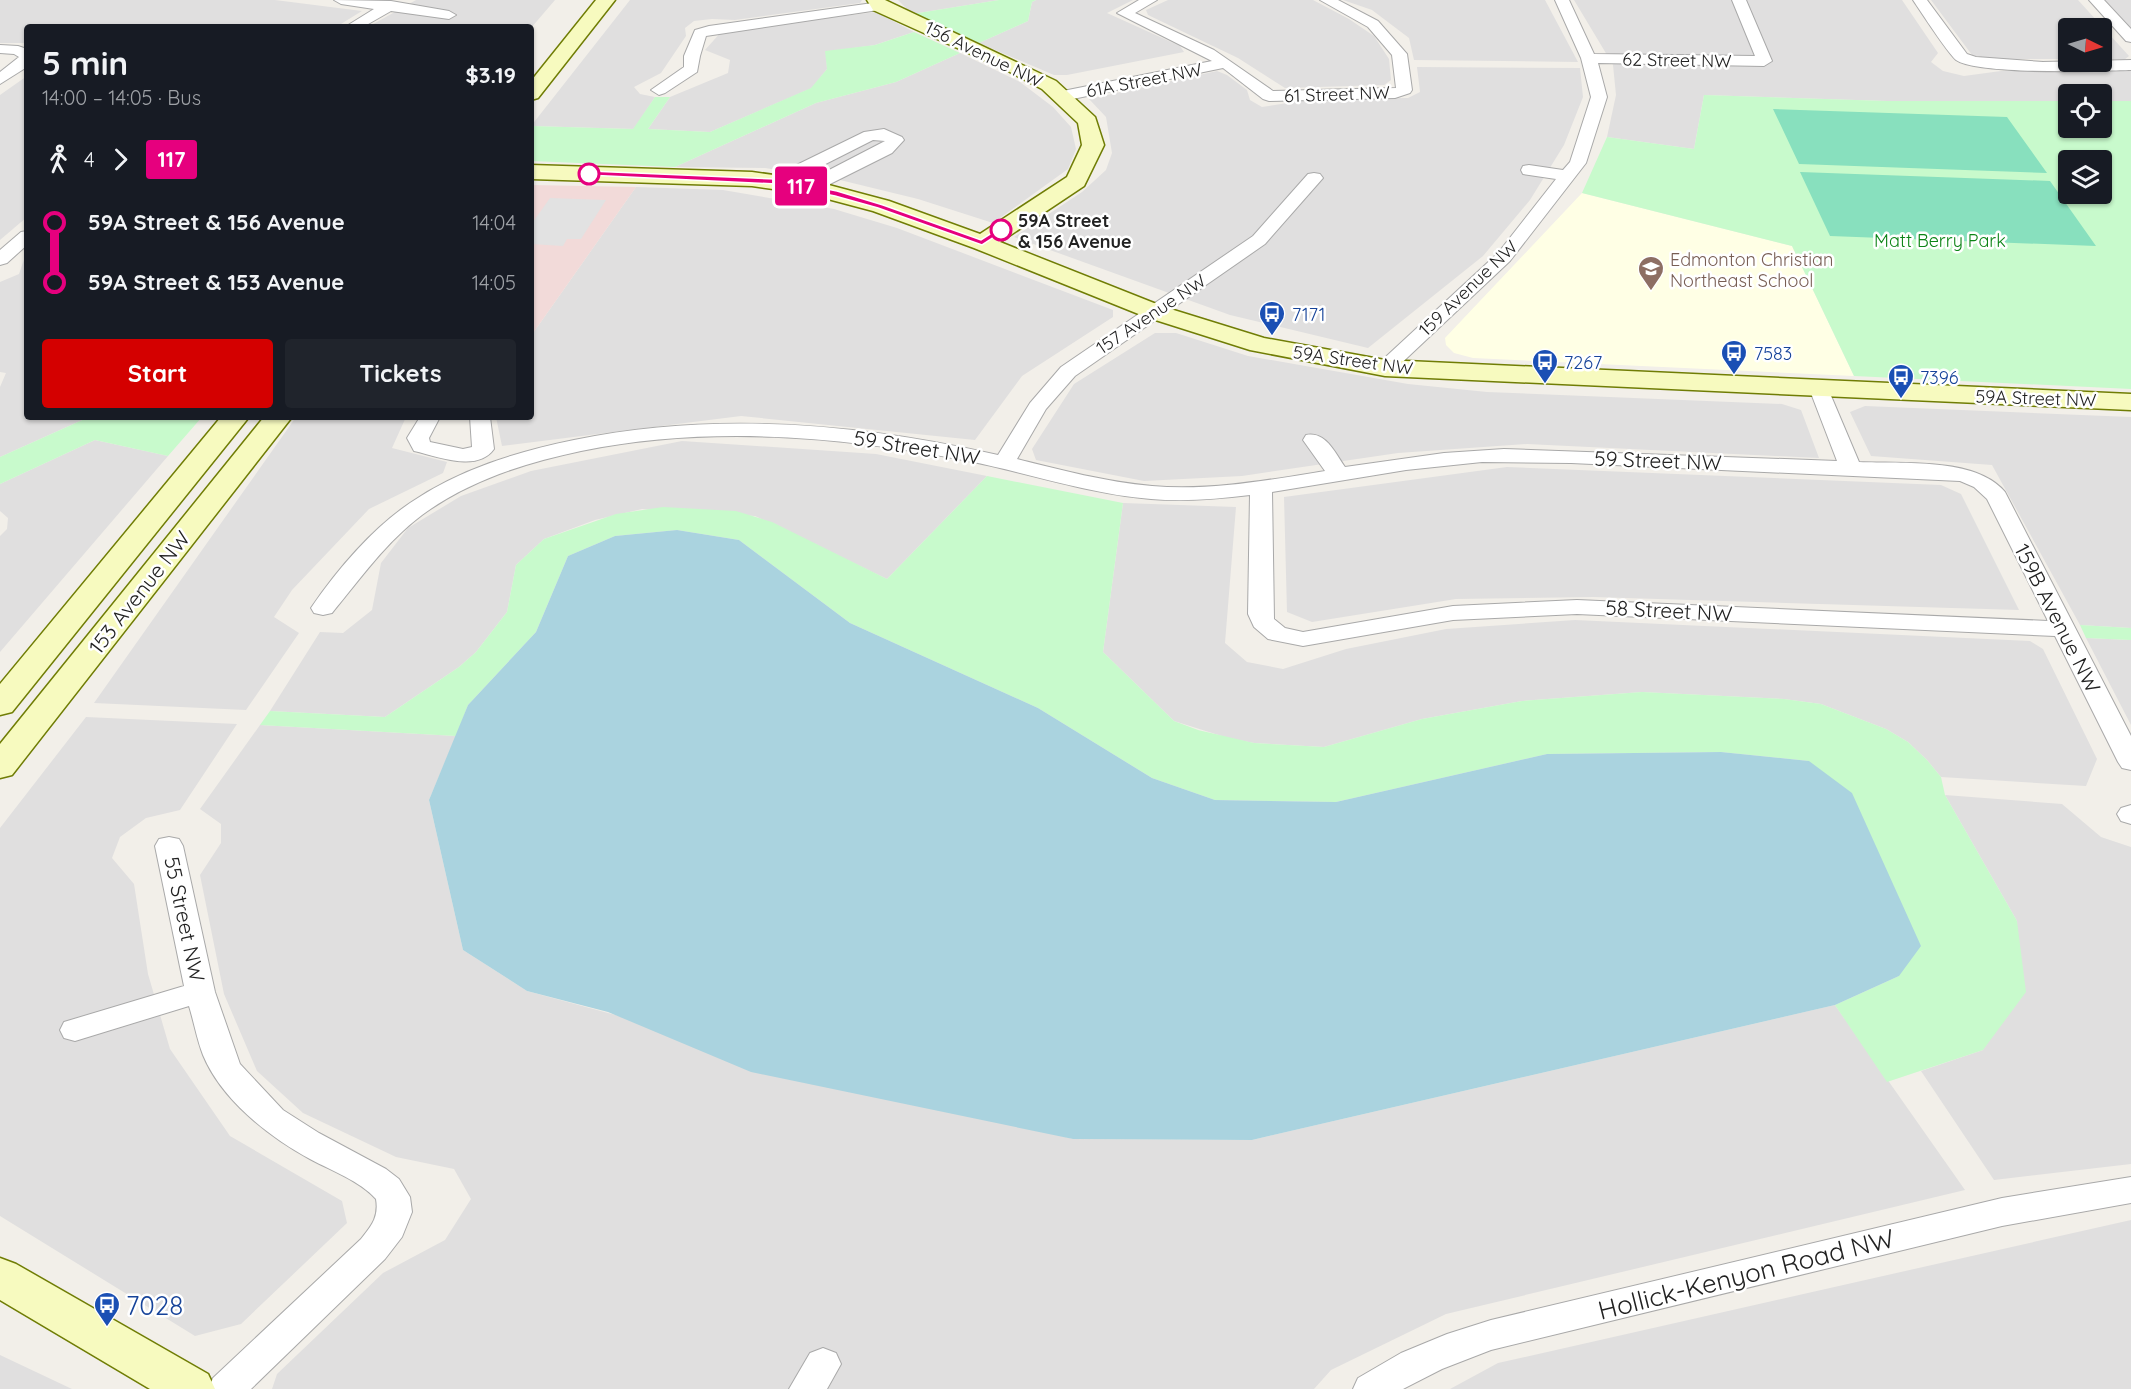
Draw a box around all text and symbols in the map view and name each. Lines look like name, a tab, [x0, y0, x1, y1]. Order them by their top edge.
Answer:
street label: 156 Avenue NW	[921, 16, 1047, 92]
north arrow	[2058, 18, 2112, 72]
map controls	[2058, 18, 2112, 204]
text: 5 min	[42, 42, 128, 83]
street label: 62 Street NW	[1622, 48, 1732, 72]
street label: 61A Street NW	[1084, 58, 1204, 102]
text: $3.19	[466, 61, 516, 89]
street label: 61 Street NW	[1284, 81, 1390, 107]
button: locate	[2058, 84, 2112, 138]
text: 14:00 – 14:05 · Bus	[42, 85, 201, 110]
icon: walk	[42, 143, 75, 176]
icon: forward	[104, 143, 137, 176]
text: 117	[158, 146, 185, 172]
text: 4	[84, 147, 95, 172]
button: layers	[2058, 150, 2112, 204]
unlabelled marker	[578, 163, 600, 185]
line badge: 117	[766, 166, 836, 206]
text: 117	[787, 173, 815, 199]
text: 59A Street & 156 Avenue	[88, 208, 345, 236]
place label: 59A Street & 156 Avenue	[1018, 209, 1132, 253]
text: 14:04	[472, 210, 516, 235]
marker: 59A Street & 156 Avenue	[990, 219, 1012, 241]
park label: Matt Berry Park	[1874, 229, 2006, 252]
street label: 159 Avenue NW	[1414, 235, 1522, 341]
place label: Edmonton Christian Northeast School	[1670, 248, 1833, 292]
school or university icon: Edmonton Christian Northeast School	[1636, 254, 1666, 292]
text: 59A Street & 153 Avenue	[88, 268, 344, 296]
street label: 157 Avenue NW	[1092, 269, 1210, 359]
text: 14:05	[472, 270, 516, 295]
bus stop icon: 7171	[1257, 299, 1287, 337]
place label: 7171	[1292, 303, 1326, 326]
bus stop icon: 7583	[1719, 338, 1749, 376]
button: Start	[42, 339, 273, 408]
button: Tickets	[285, 339, 516, 408]
street label: 59A Street NW	[1291, 340, 1415, 380]
place label: 7583	[1754, 342, 1792, 365]
bus stop icon: 7267	[1530, 347, 1560, 385]
place label: 7267	[1564, 351, 1602, 374]
bus stop icon: 7396	[1886, 362, 1916, 400]
place label: 7396	[1920, 366, 1959, 389]
street label: 59A Street NW	[1975, 384, 2097, 412]
street label: 59 Street NW	[852, 424, 982, 470]
street label: 59 Street NW	[1594, 445, 1722, 475]
street label: 153 Avenue NW	[83, 525, 195, 659]
street label: 159B Avenue NW	[2009, 539, 2107, 697]
street label: 58 Street NW	[1605, 594, 1733, 626]
street label: 55 Street NW	[159, 854, 211, 984]
street label: Hollick-Kenyon Road NW	[1594, 1221, 1898, 1327]
place label: 7028	[126, 1289, 183, 1322]
bus stop icon: 7028	[92, 1290, 122, 1328]

